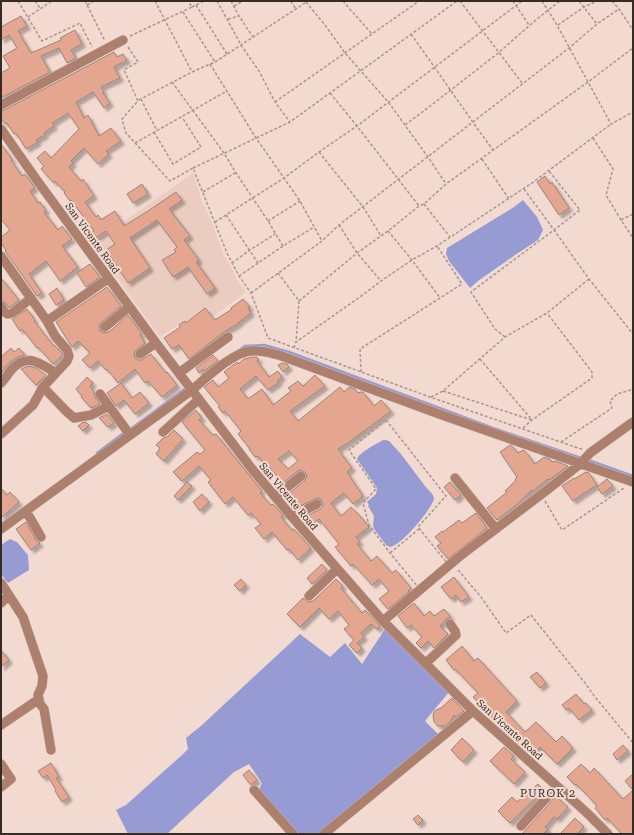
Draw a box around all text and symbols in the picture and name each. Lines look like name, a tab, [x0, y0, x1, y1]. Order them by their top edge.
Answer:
street label: San Vicente Road	[63, 201, 122, 276]
street label: San Vicente Road	[257, 460, 320, 533]
street label: San Vicente Road	[475, 697, 545, 762]
district label: PUROK 2	[520, 787, 576, 800]

